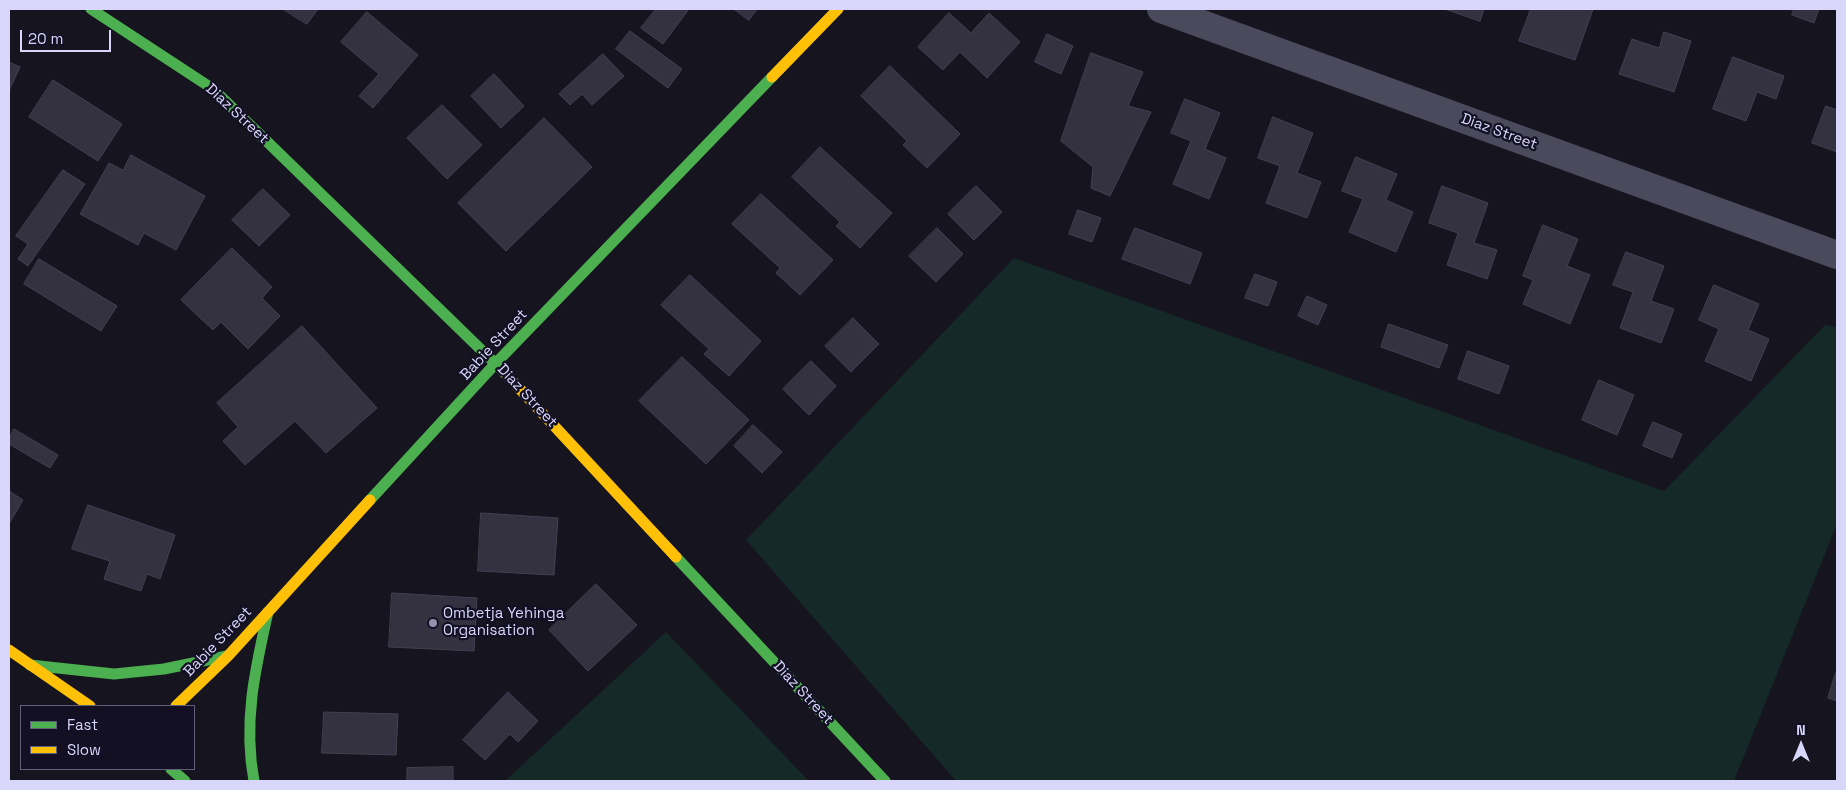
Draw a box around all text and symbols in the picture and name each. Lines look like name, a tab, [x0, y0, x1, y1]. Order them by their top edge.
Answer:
scale bar	[22, 20, 114, 52]
text: 20 m	[28, 29, 63, 48]
street label: Diaz Street	[202, 80, 272, 148]
street label: Diaz Street	[1458, 110, 1540, 154]
street label: Babie Street	[457, 306, 531, 384]
street label: Diaz Street	[493, 361, 561, 431]
street label: Babie Street	[180, 603, 256, 681]
place label: Ombetja Yehinga Organisation	[443, 605, 564, 640]
marker: Ombetja Yehinga Organisation	[427, 617, 439, 629]
street label: Diaz Street	[769, 658, 837, 728]
legend	[20, 705, 195, 770]
text: Fast	[67, 715, 98, 734]
north arrow	[1776, 720, 1826, 770]
text: N	[1796, 721, 1806, 739]
text: Slow	[67, 740, 101, 759]

